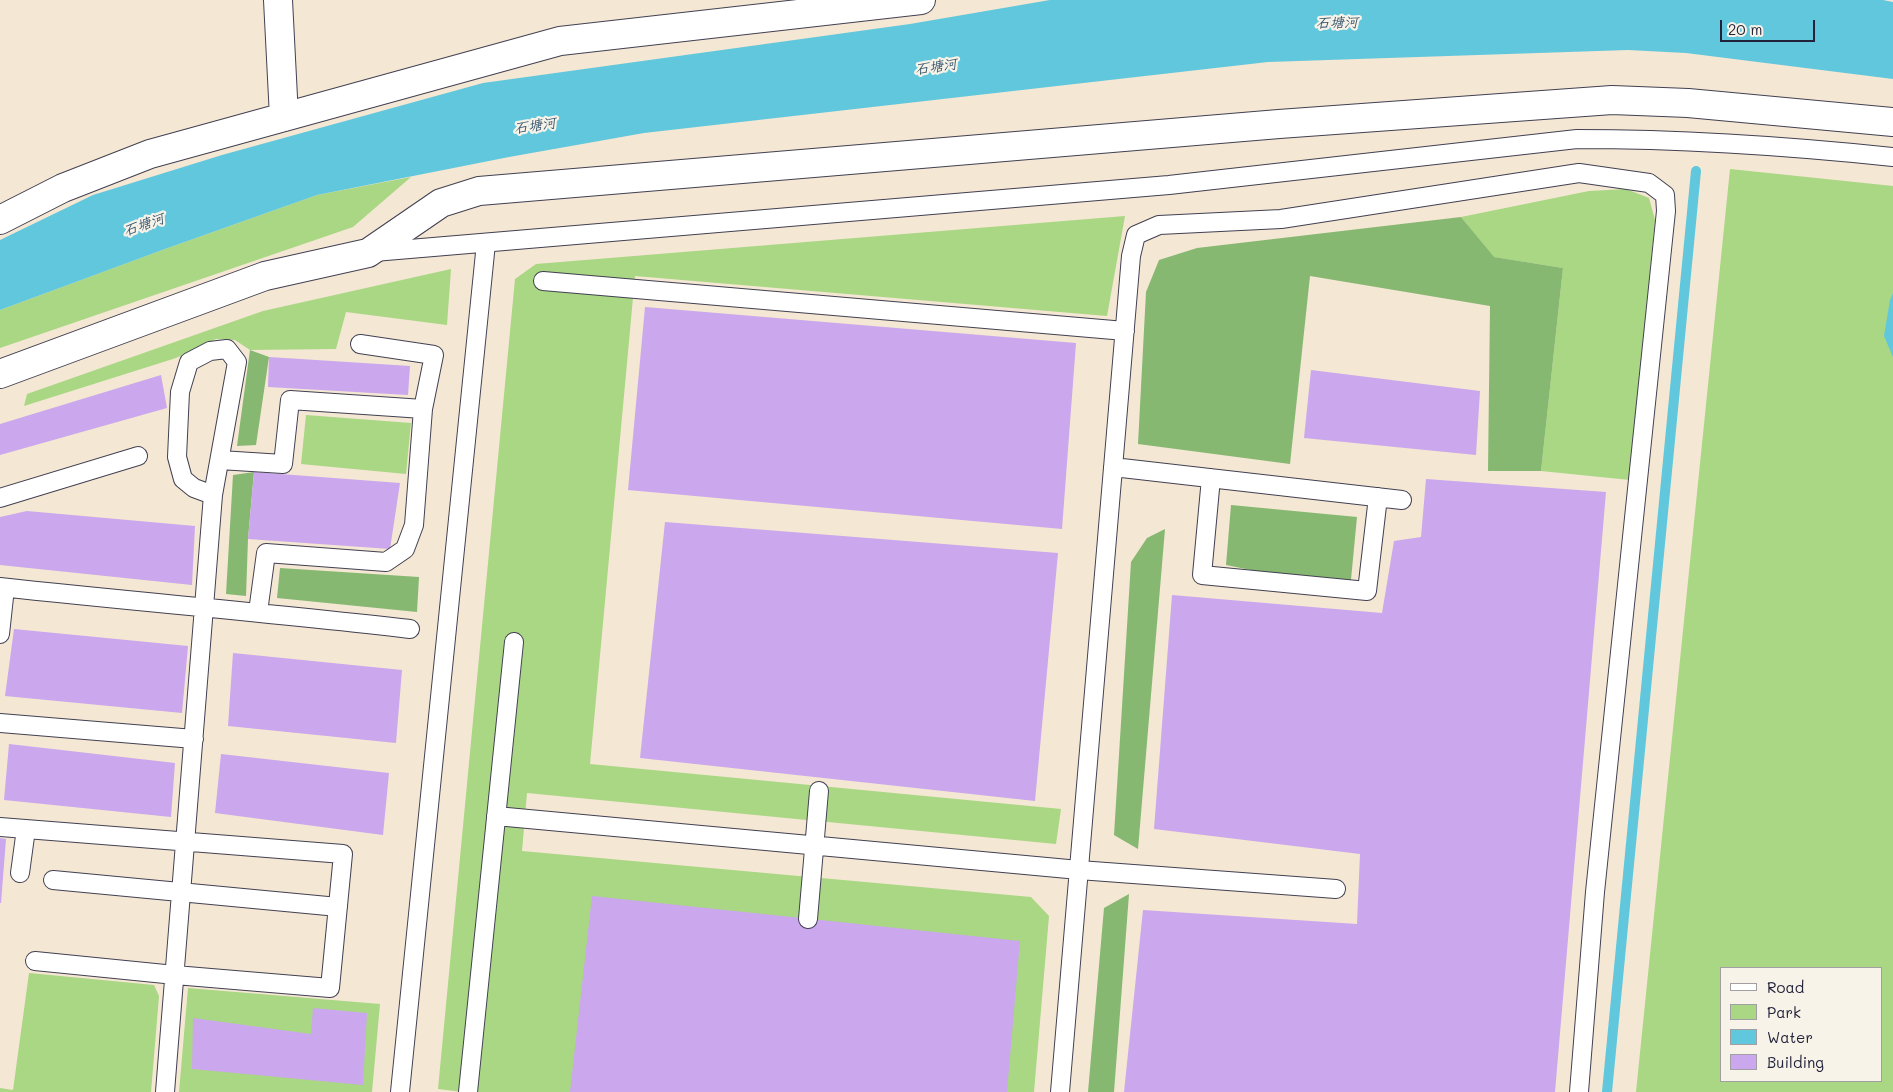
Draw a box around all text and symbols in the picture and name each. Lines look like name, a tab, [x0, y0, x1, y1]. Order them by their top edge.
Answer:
scale bar	[1723, 10, 1818, 42]
water label: 石塘河	[1316, 14, 1358, 32]
text: 20 m	[1728, 19, 1762, 39]
water label: 石塘河	[914, 56, 958, 78]
water label: 石塘河	[513, 115, 557, 137]
water label: 石塘河	[121, 210, 167, 240]
legend	[1720, 967, 1883, 1082]
text: Road	[1767, 977, 1804, 997]
text: Park	[1767, 1002, 1801, 1022]
text: Water	[1767, 1027, 1813, 1047]
text: Building	[1767, 1052, 1824, 1072]

